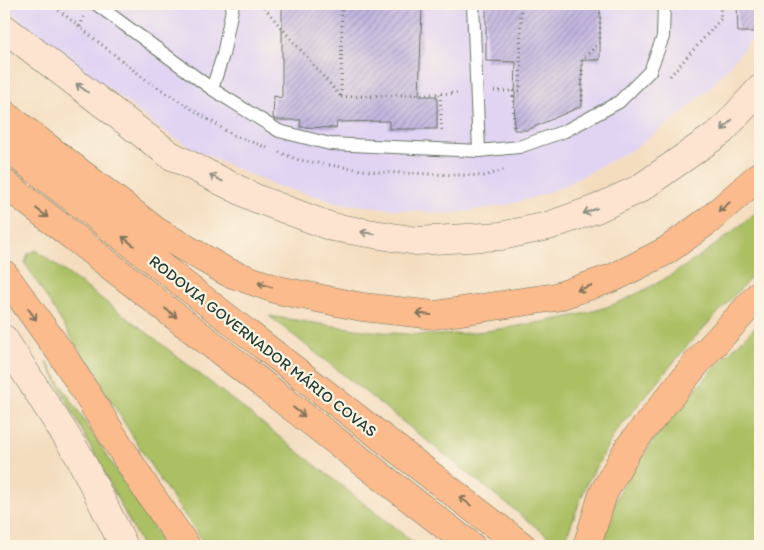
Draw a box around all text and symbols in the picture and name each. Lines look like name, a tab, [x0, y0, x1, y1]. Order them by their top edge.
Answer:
one-way arrow	[75, 83, 89, 93]
one-way arrow	[721, 119, 733, 131]
one-way arrow	[209, 173, 224, 183]
one-way arrow	[717, 202, 730, 213]
one-way arrow	[583, 207, 598, 216]
one-way arrow	[35, 208, 49, 218]
one-way arrow	[361, 228, 377, 238]
one-way arrow	[122, 236, 135, 247]
street label: RODOVIA GOVERNADOR MÁRIO COVAS	[145, 251, 381, 441]
one-way arrow	[257, 280, 273, 289]
one-way arrow	[577, 284, 592, 293]
one-way arrow	[27, 307, 37, 321]
one-way arrow	[164, 307, 177, 318]
one-way arrow	[417, 309, 433, 319]
one-way arrow	[292, 407, 305, 418]
one-way arrow	[459, 495, 472, 506]

